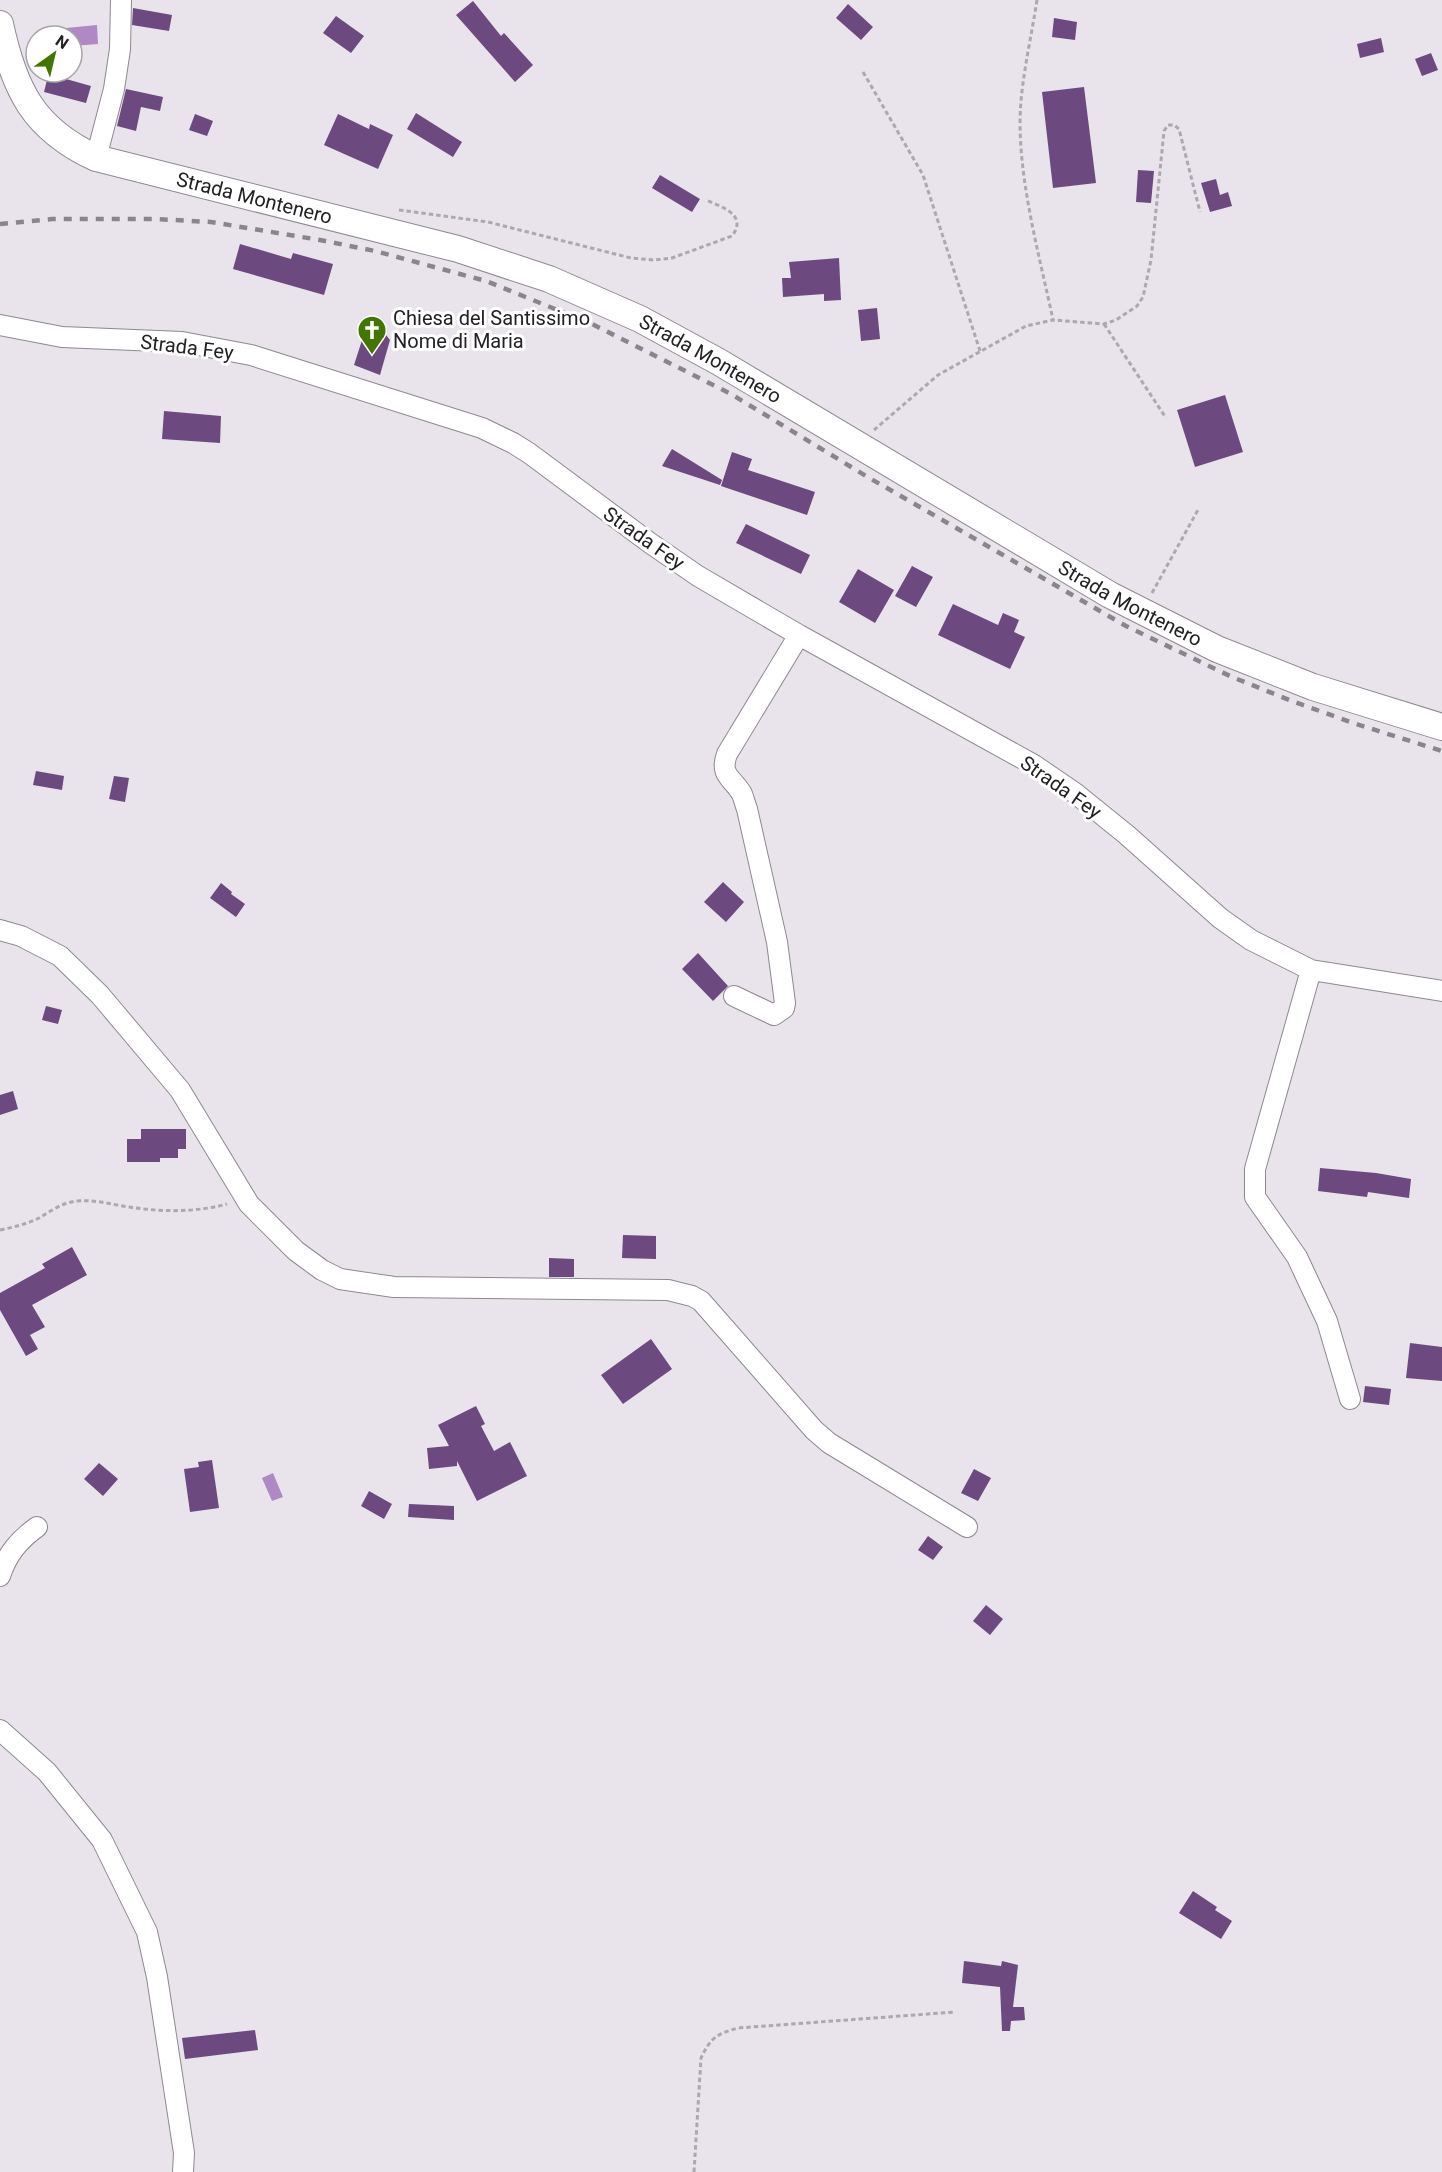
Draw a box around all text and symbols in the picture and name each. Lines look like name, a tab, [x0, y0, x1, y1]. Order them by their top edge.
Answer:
north arrow	[24, 24, 84, 84]
text: N	[52, 31, 72, 53]
street label: Strada Montenero	[174, 167, 335, 229]
place label: Chiesa del Santissimo Nome di Maria	[393, 306, 590, 353]
street label: Strada Montenero	[635, 309, 786, 409]
church icon: Chiesa del Santissimo Nome di Maria	[356, 314, 388, 356]
street label: Strada Fey	[139, 329, 235, 365]
street label: Strada Fey	[599, 501, 690, 575]
street label: Strada Montenero	[1054, 555, 1206, 651]
street label: Strada Fey	[1016, 750, 1107, 824]

